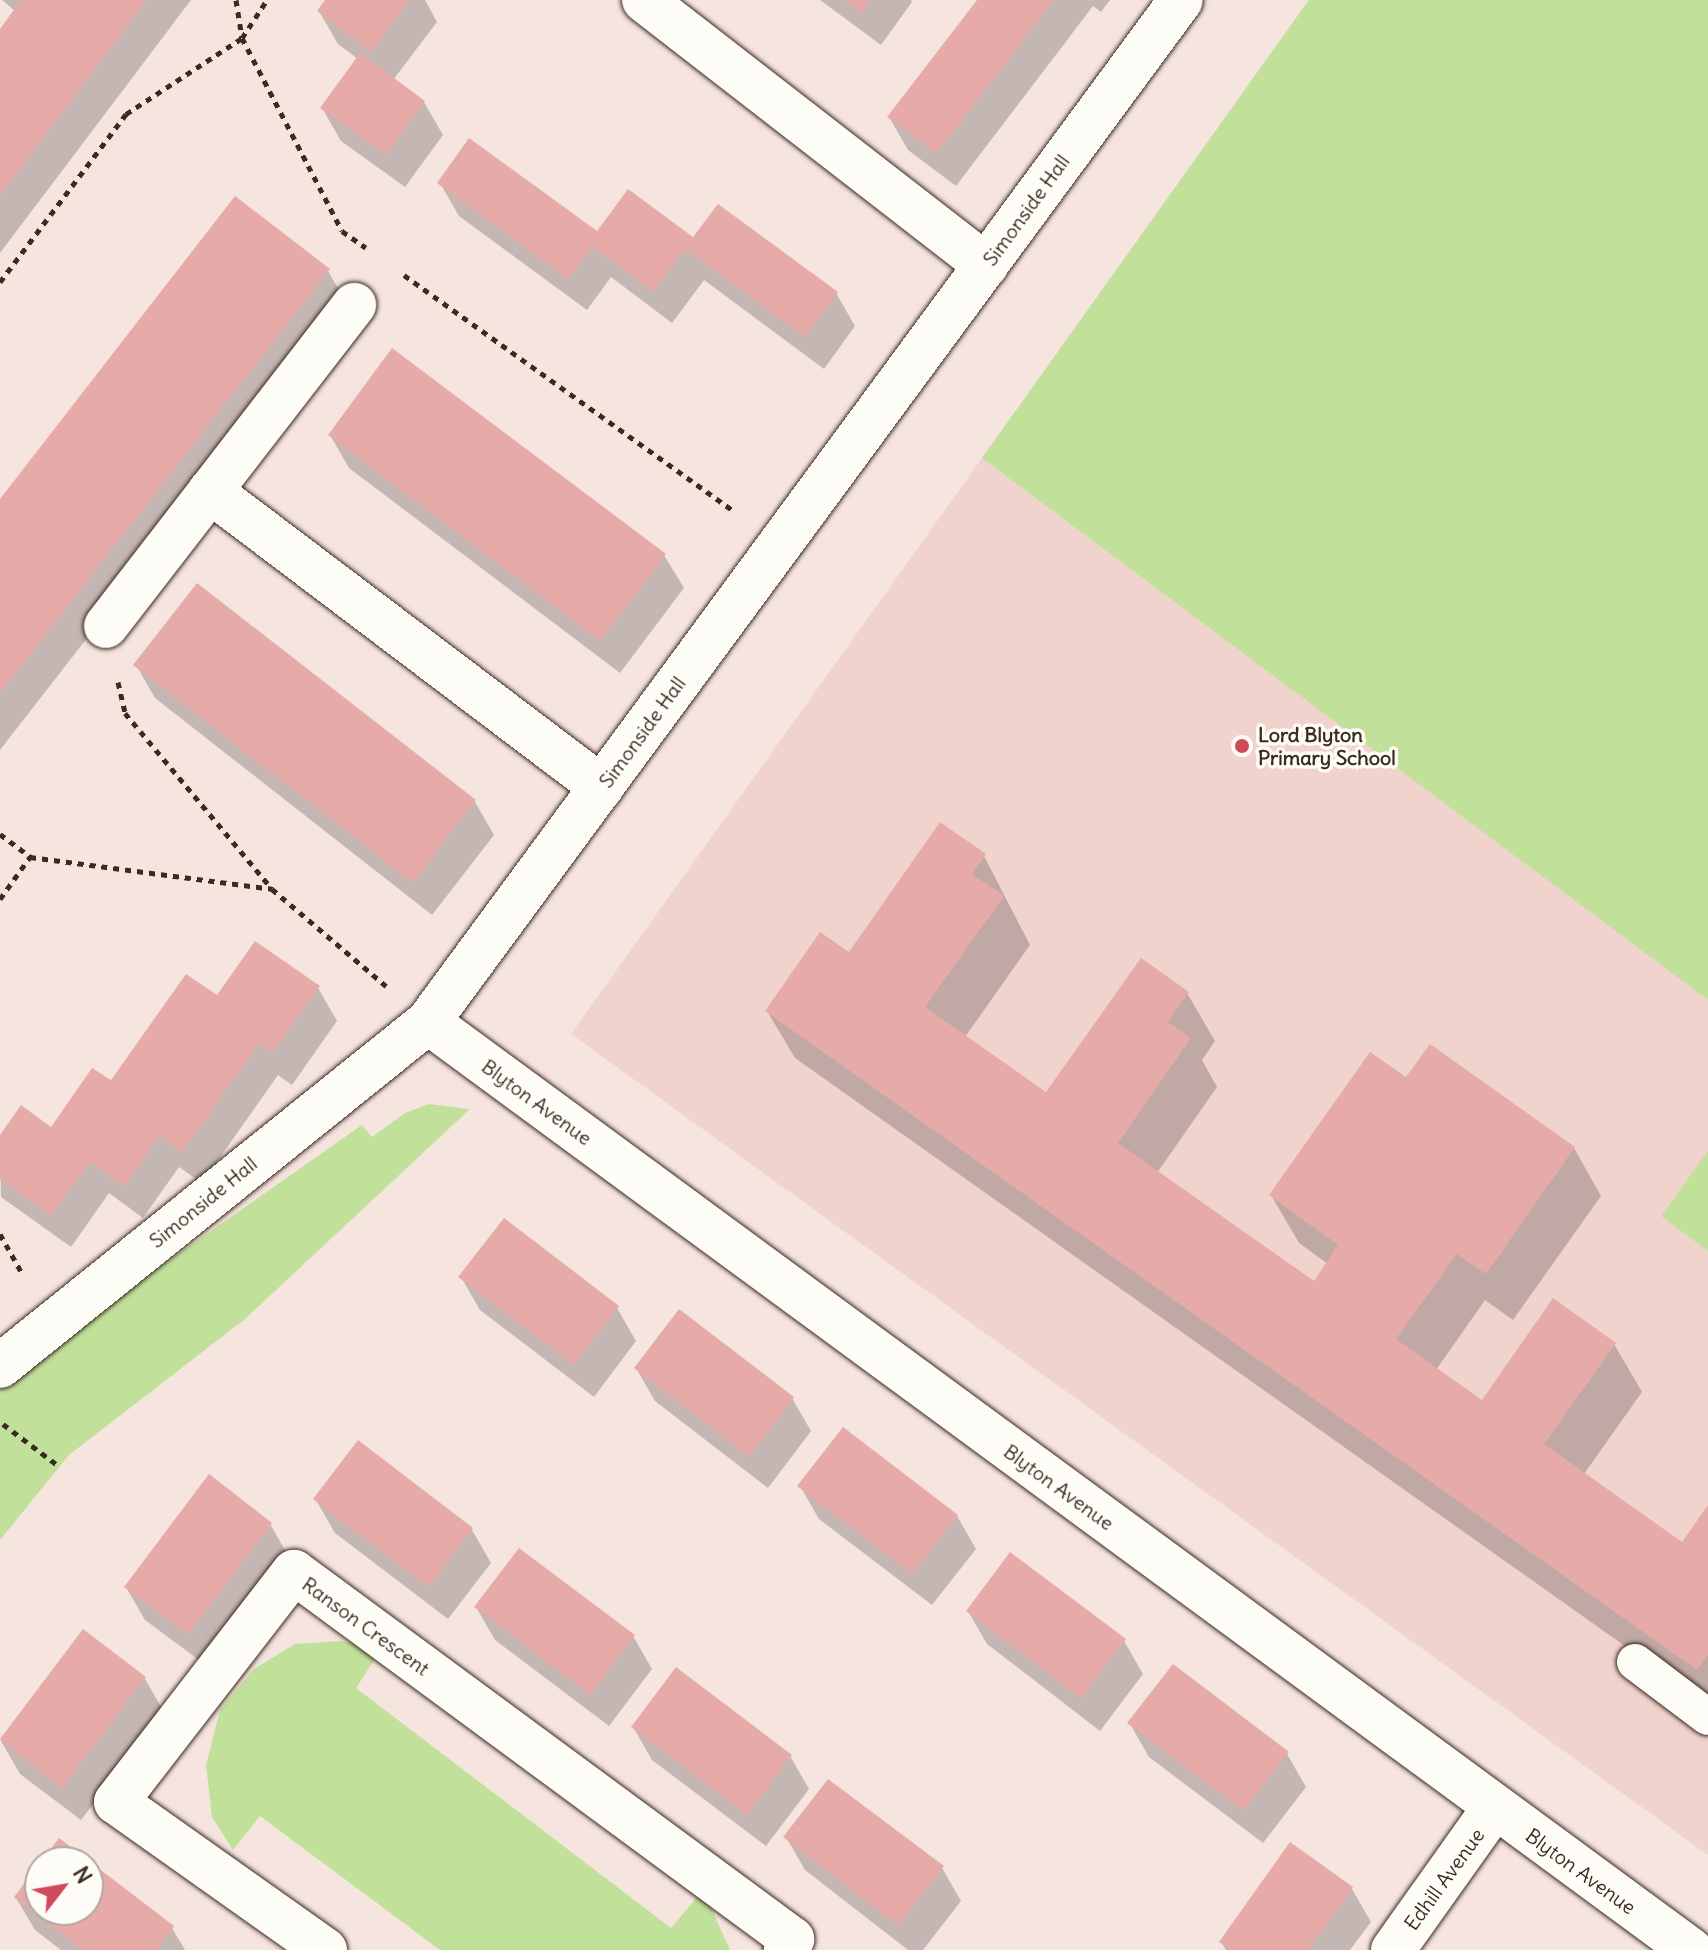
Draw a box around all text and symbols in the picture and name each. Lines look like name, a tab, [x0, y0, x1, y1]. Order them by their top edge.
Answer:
street label: Simonside Hall	[978, 150, 1074, 270]
street label: Simonside Hall	[594, 672, 690, 792]
place label: Lord Blyton Primary School	[1258, 722, 1396, 769]
marker: Lord Blyton Primary School	[1233, 737, 1251, 755]
street label: Blyton Avenue	[477, 1054, 597, 1150]
street label: Simonside Hall	[144, 1151, 262, 1253]
street label: Blyton Avenue	[999, 1439, 1119, 1535]
street label: Ranson Crescent	[298, 1572, 434, 1680]
street label: Edhill Avenue	[1399, 1823, 1489, 1935]
street label: Blyton Avenue	[1521, 1823, 1641, 1919]
north arrow	[24, 1846, 104, 1926]
text: N	[67, 1861, 99, 1888]

